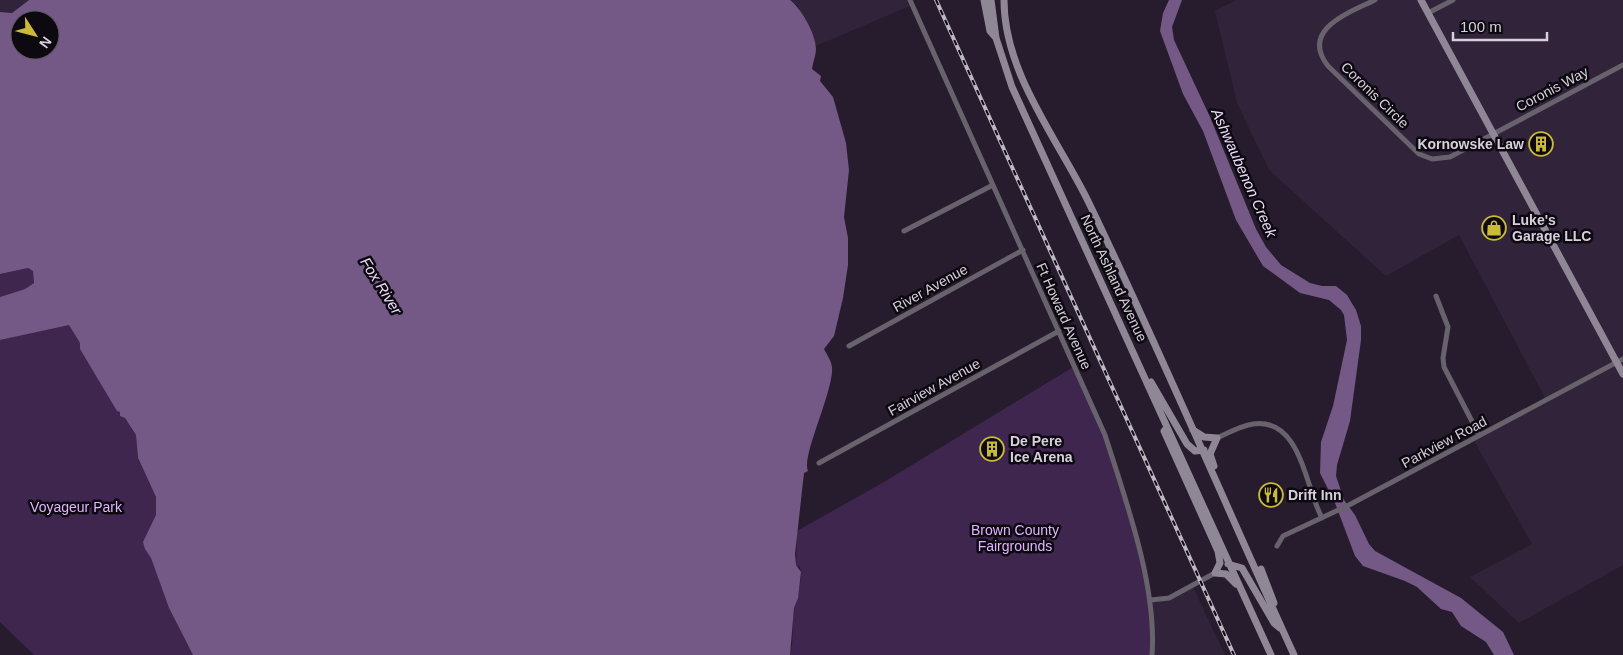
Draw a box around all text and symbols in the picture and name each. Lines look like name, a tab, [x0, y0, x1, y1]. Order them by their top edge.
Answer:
north arrow	[10, 10, 60, 60]
scale bar	[1453, 10, 1547, 42]
text: 100 m	[1460, 18, 1502, 35]
text: N	[36, 34, 55, 51]
street label: Coronis Circle	[1338, 59, 1412, 131]
street label: Coronis Way	[1513, 63, 1591, 115]
water label: Ashwaubenon Creek	[1208, 105, 1281, 241]
building icon: Kornowske Law	[1528, 131, 1554, 157]
place label: Kornowske Law	[1417, 136, 1524, 152]
street label: North Ashland Avenue	[1078, 212, 1151, 344]
place label: Luke's Garage LLC	[1512, 212, 1591, 244]
shop icon: Luke's Garage LLC	[1481, 215, 1507, 241]
water label: Fox River	[357, 254, 406, 318]
street label: Ft Howard Avenue	[1033, 260, 1095, 372]
street label: River Avenue	[890, 261, 970, 315]
street label: Fairview Avenue	[885, 355, 983, 419]
street label: Parkview Road	[1399, 413, 1489, 471]
place label: De Pere Ice Arena	[1010, 433, 1073, 465]
building icon: De Pere Ice Arena	[979, 436, 1005, 462]
restaurant icon: Drift Inn	[1258, 482, 1284, 508]
place label: Drift Inn	[1288, 487, 1342, 503]
park label: Voyageur Park	[30, 499, 123, 515]
park label: Brown County Fairgrounds	[971, 522, 1059, 554]

